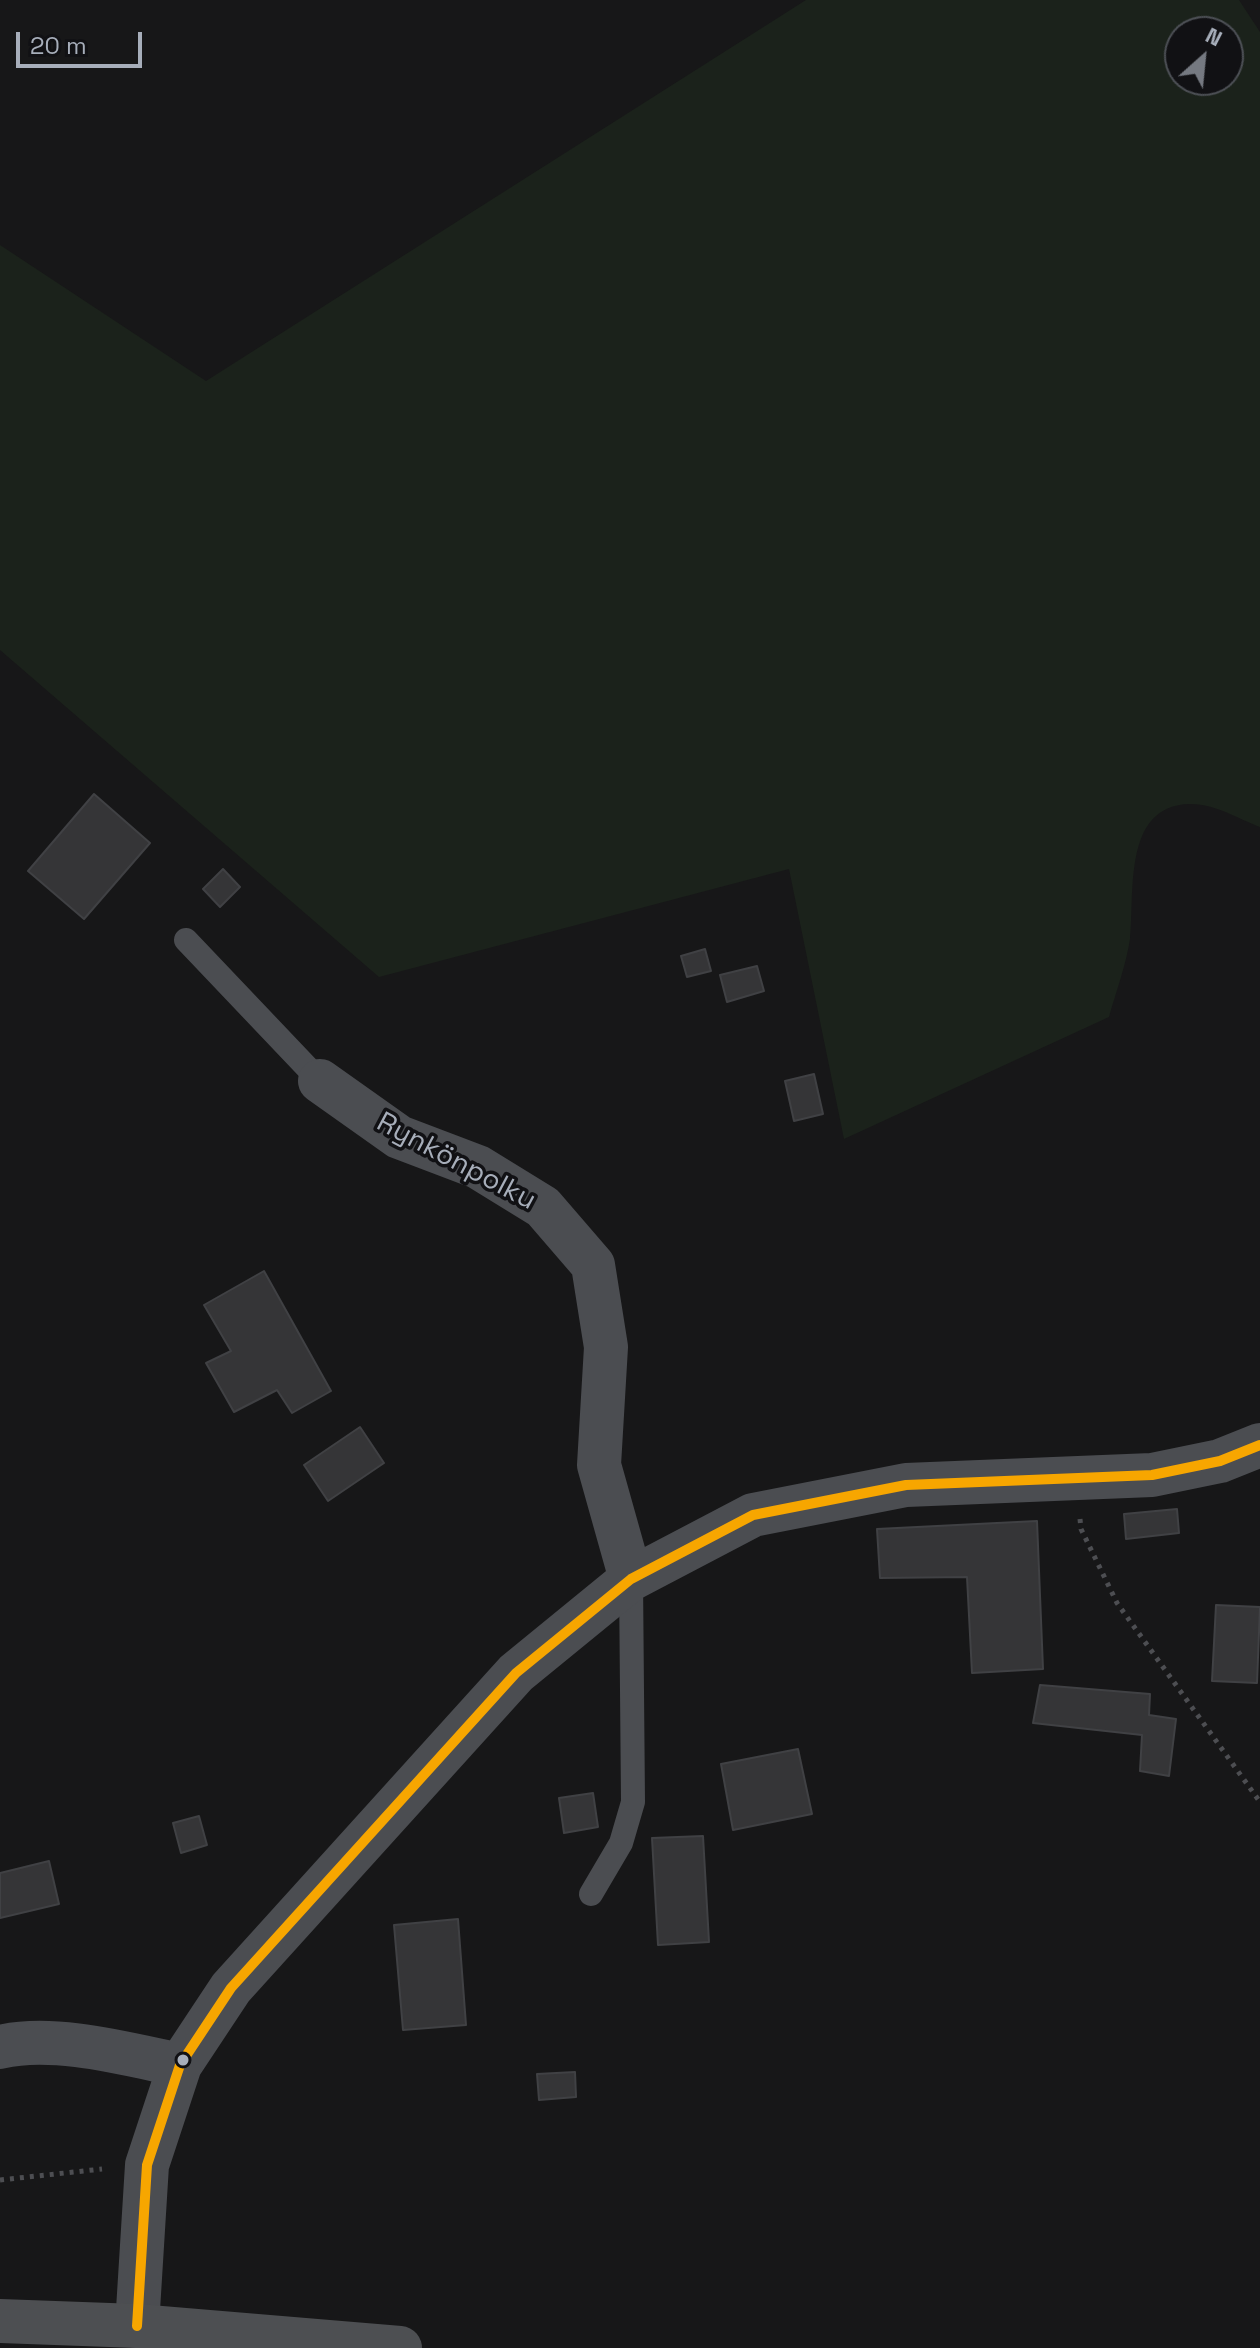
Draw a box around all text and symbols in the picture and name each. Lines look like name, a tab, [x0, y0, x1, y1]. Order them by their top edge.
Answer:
scale bar	[20, 16, 146, 66]
north arrow	[1164, 16, 1244, 96]
text: N	[1201, 21, 1227, 52]
text: 20 m	[30, 30, 87, 61]
street label: Rynkönpolku	[371, 1106, 541, 1218]
unlabelled marker	[175, 2052, 191, 2068]

